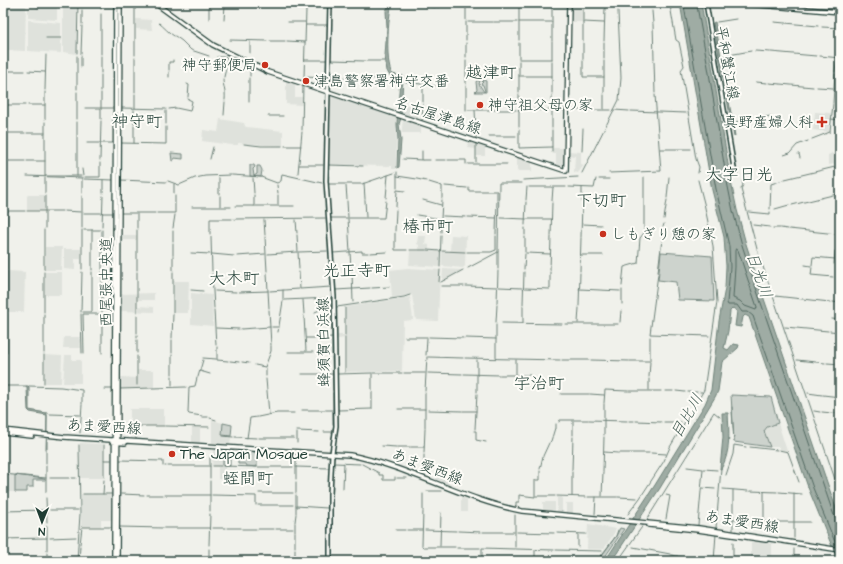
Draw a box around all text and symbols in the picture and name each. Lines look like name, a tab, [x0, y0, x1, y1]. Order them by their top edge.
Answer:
street label: 平和蟹江線	[710, 24, 744, 102]
place label: 神守郵便局	[182, 55, 257, 76]
marker: 神守郵便局	[260, 60, 270, 70]
district label: 越津町	[466, 61, 517, 85]
place label: 津島警察署神守交番	[314, 71, 449, 92]
marker: 津島警察署神守交番	[301, 76, 311, 86]
street label: 名古屋津島線	[392, 92, 484, 140]
place label: 神守祖父母の家	[488, 95, 593, 116]
marker: 神守祖父母の家	[475, 100, 485, 110]
district label: 神守町	[112, 110, 163, 134]
place label: 真野産婦人科	[723, 112, 813, 133]
marker: 真野産婦人科	[816, 116, 828, 128]
district label: 大字日光	[705, 163, 773, 187]
district label: 下切町	[576, 189, 627, 213]
district label: 椿市町	[403, 215, 454, 239]
place label: しもぎり憩の家	[611, 224, 716, 245]
marker: しもぎり憩の家	[598, 229, 608, 239]
street label: 西尾張中央道	[96, 237, 117, 327]
water label: 日光川	[741, 249, 777, 301]
district label: 光正寺町	[323, 259, 391, 283]
district label: 大木町	[209, 267, 260, 291]
street label: 蜂須賀白浜線	[313, 297, 335, 387]
district label: 宇治町	[514, 372, 565, 396]
water label: 目比川	[665, 390, 709, 442]
street label: あま愛西線	[66, 415, 142, 439]
place label: The Japan Mosque	[180, 444, 308, 465]
street label: あま愛西線	[388, 444, 466, 490]
marker: The Japan Mosque	[167, 449, 177, 459]
district label: 蛭間町	[223, 467, 274, 491]
north arrow	[22, 502, 62, 542]
street label: あま愛西線	[703, 506, 781, 538]
text: N	[38, 524, 45, 539]

